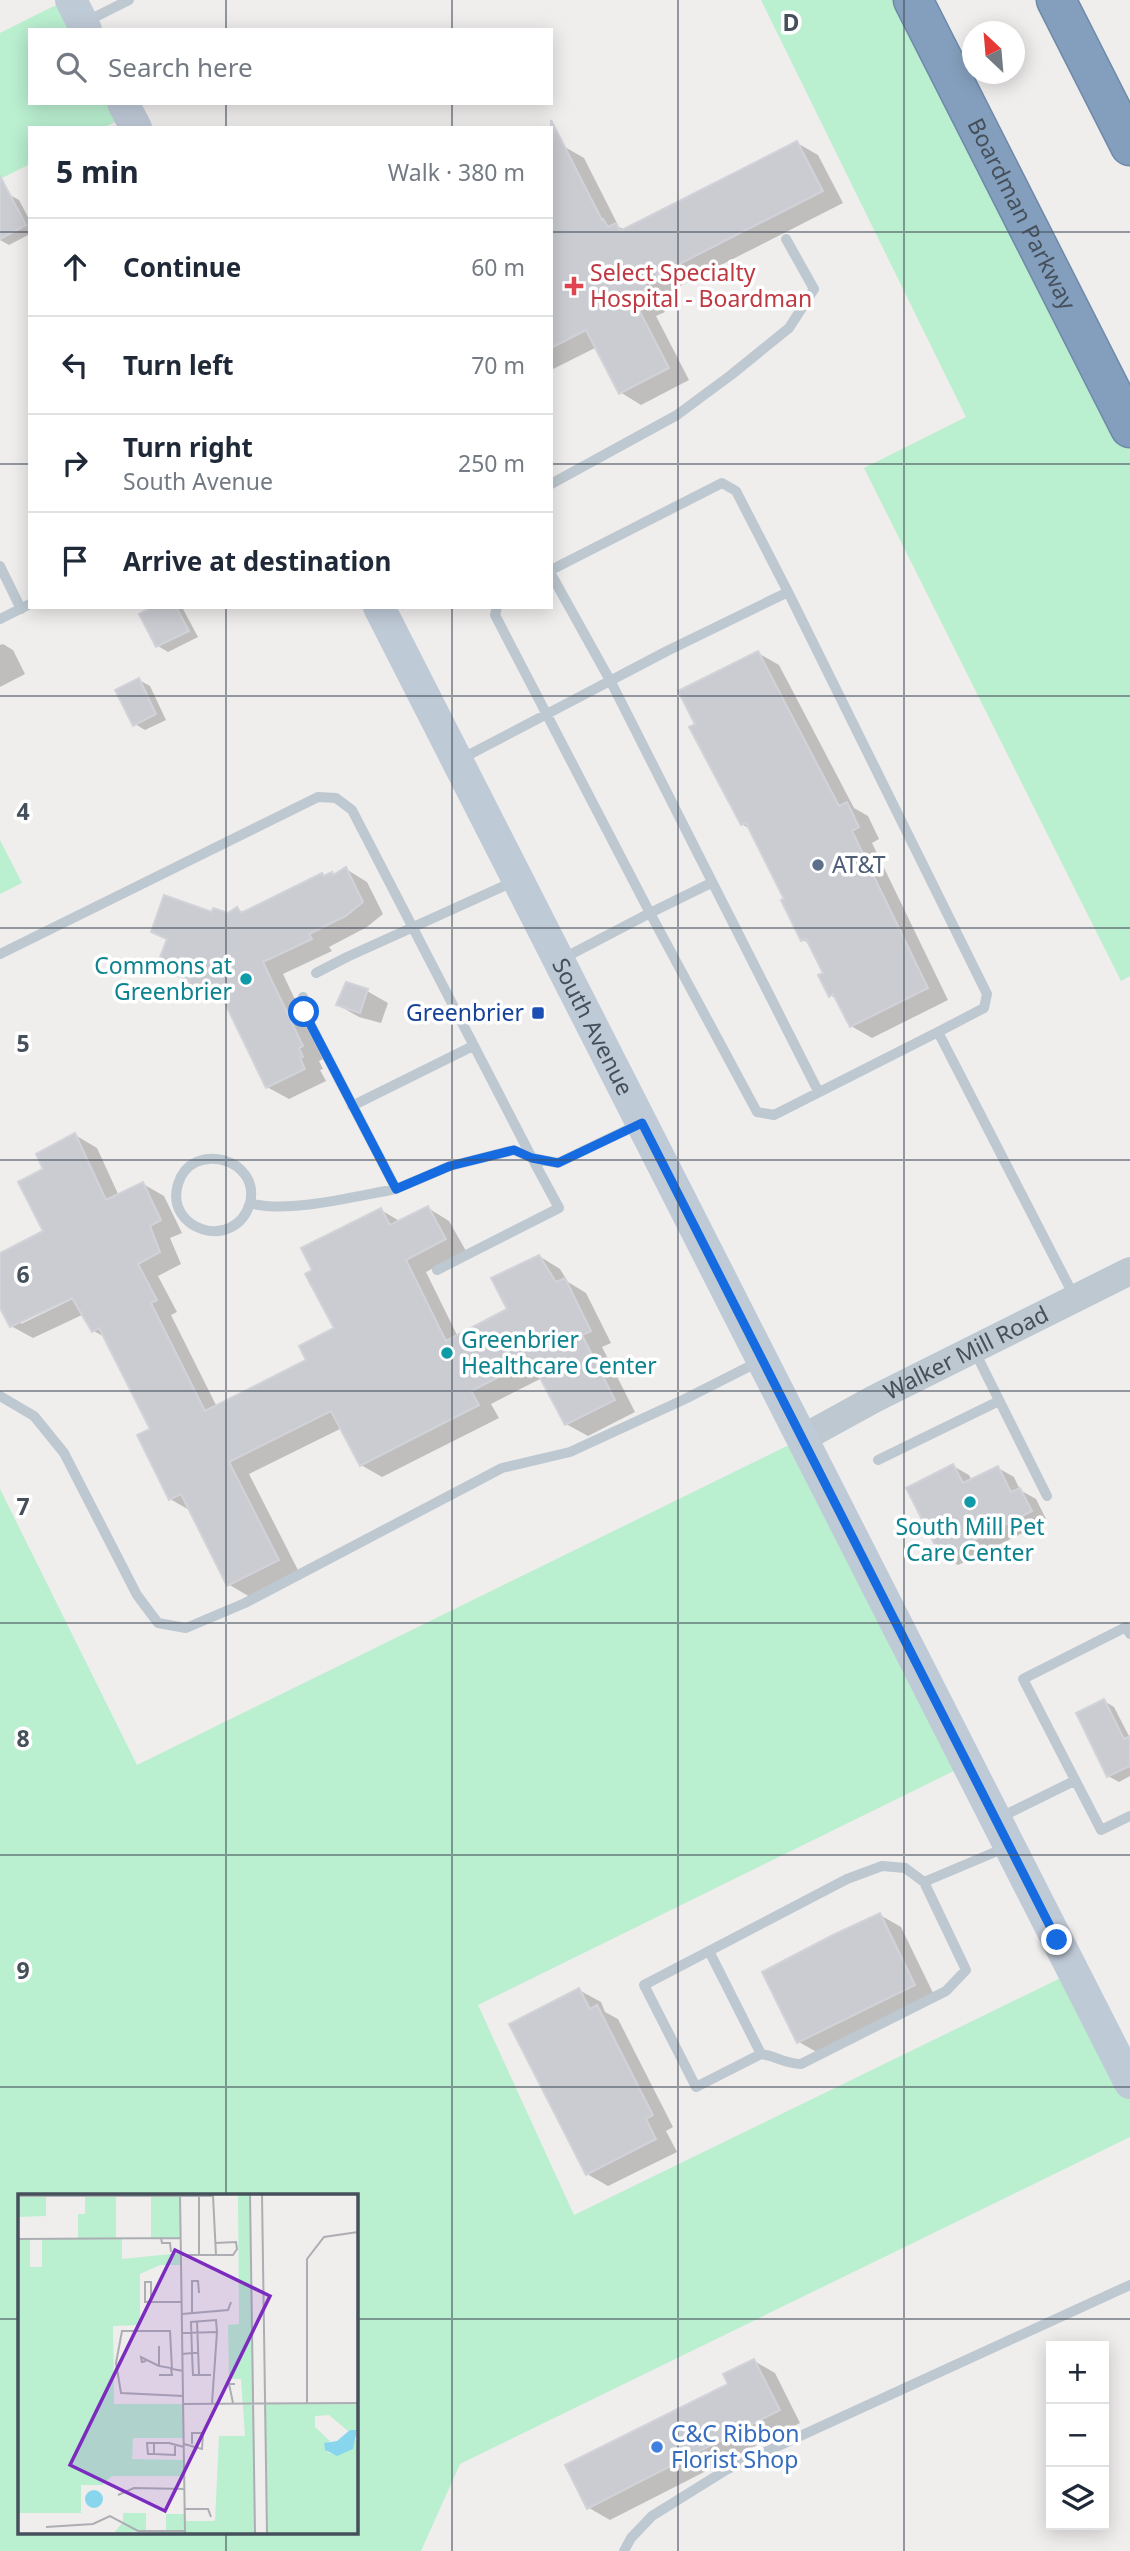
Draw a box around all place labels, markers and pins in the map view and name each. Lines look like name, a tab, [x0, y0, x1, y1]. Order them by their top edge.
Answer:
place label: Select Specialty Hospital - Boardman	[590, 256, 812, 314]
marker: Select Specialty Hospital - Boardman	[564, 276, 584, 296]
place label: AT&T	[832, 848, 886, 880]
marker: AT&T	[810, 857, 826, 873]
place label: Commons at Greenbrier	[94, 949, 232, 1007]
marker: Commons at Greenbrier	[238, 971, 254, 987]
place label: Greenbrier	[406, 996, 524, 1028]
marker: Greenbrier	[530, 1005, 546, 1021]
place label: Greenbrier Healthcare Center	[461, 1323, 657, 1381]
marker: Greenbrier Healthcare Center	[439, 1345, 455, 1361]
marker: South Mill Pet Care Center	[962, 1494, 978, 1510]
place label: South Mill Pet Care Center	[895, 1510, 1045, 1568]
place label: C&C Ribbon Florist Shop	[671, 2417, 800, 2475]
marker: C&C Ribbon Florist Shop	[649, 2439, 665, 2455]

